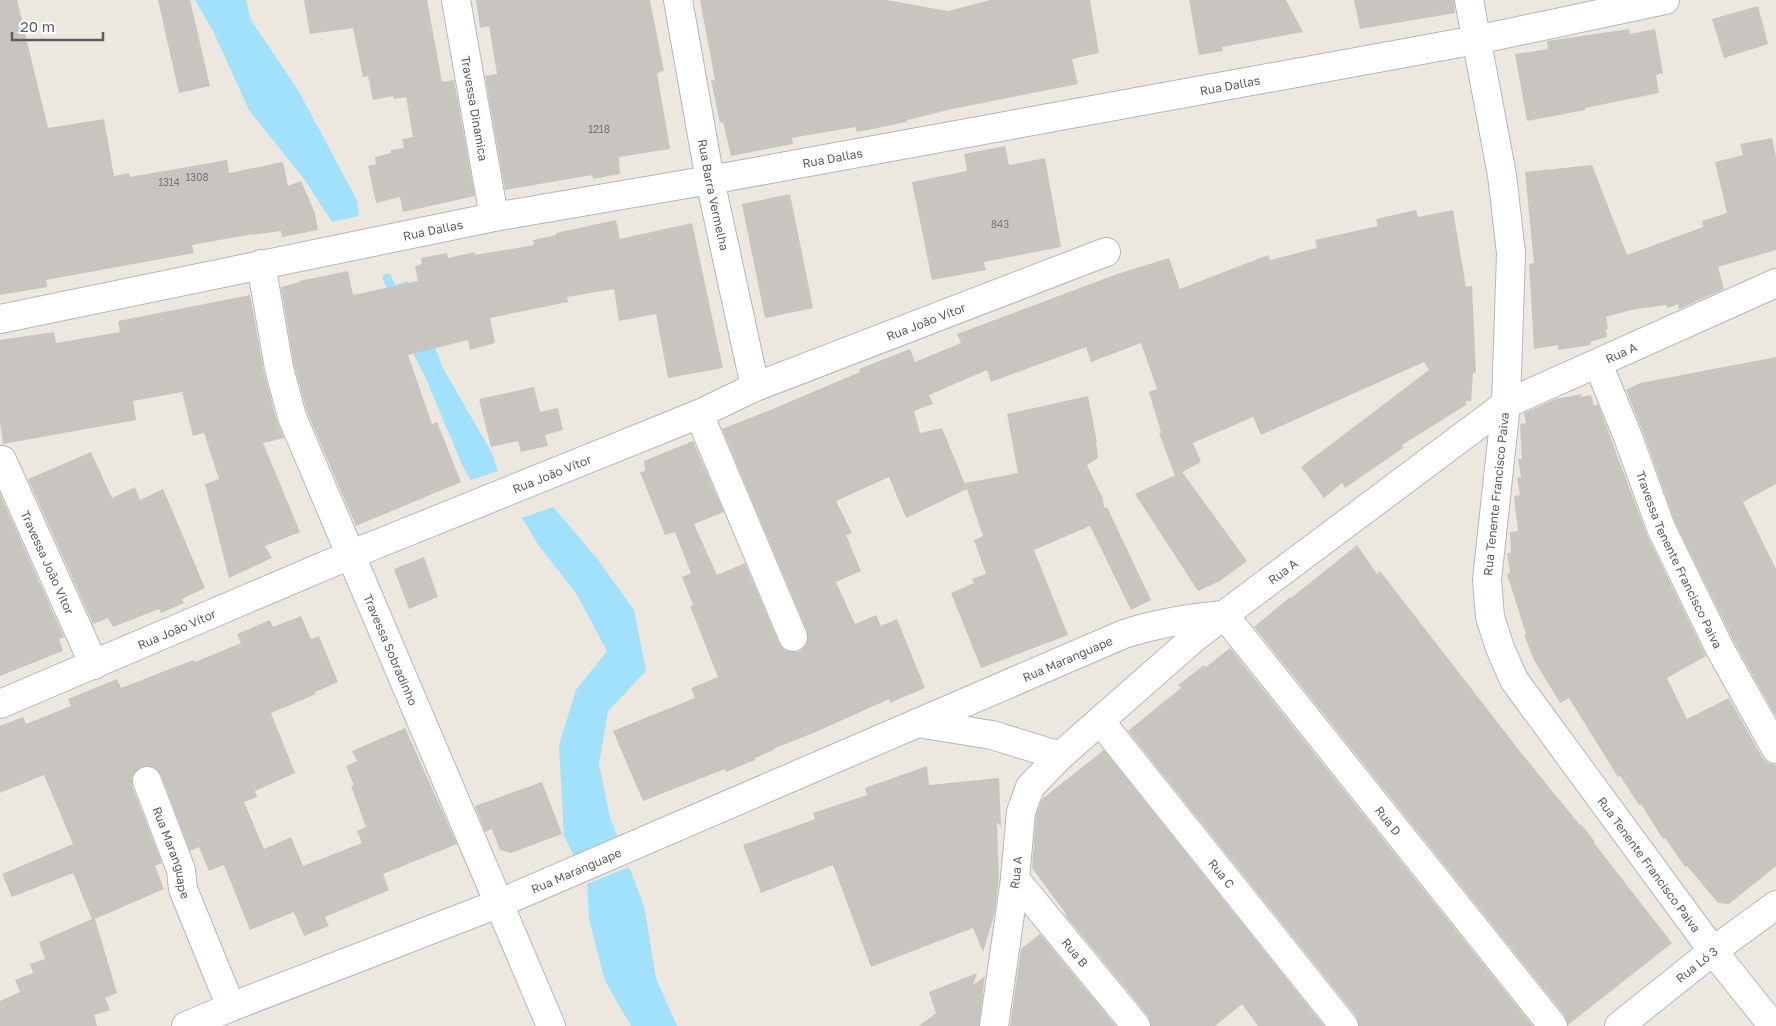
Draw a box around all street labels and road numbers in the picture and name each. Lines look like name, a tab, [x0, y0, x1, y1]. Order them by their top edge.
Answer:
street label: Travessa Dinamica	[458, 55, 492, 162]
street label: Rua Dallas	[1198, 72, 1261, 98]
street label: Rua Barra Vermelha	[695, 138, 733, 252]
street label: Rua Dallas	[801, 145, 864, 170]
street label: Rua Dallas	[401, 216, 464, 243]
street label: Rua João Vítor	[884, 299, 968, 343]
street label: Rua A	[1603, 339, 1639, 366]
street label: Rua Tenente Francisco Paiva	[1480, 412, 1512, 576]
street label: Rua João Vítor	[510, 451, 594, 496]
street label: Travessa Tenente Francisco Paiva	[1633, 469, 1726, 651]
street label: Travessa João Vitor	[18, 508, 78, 617]
street label: Rua A	[1265, 555, 1300, 587]
street label: Travessa Sobradinho	[361, 592, 421, 708]
street label: Rua João Vítor	[135, 605, 218, 652]
street label: Rua Maranguape	[1020, 632, 1115, 684]
street label: Rua Tenente Francisco Paiva	[1595, 794, 1704, 935]
street label: Rua D	[1372, 803, 1405, 838]
street label: Rua Maranguape	[150, 804, 194, 901]
street label: Rua Maranguape	[529, 844, 623, 896]
street label: Rua A	[1006, 855, 1025, 890]
street label: Rua C	[1206, 856, 1238, 891]
street label: Rua B	[1059, 935, 1092, 970]
street label: Rua Ló 3	[1673, 943, 1720, 985]

